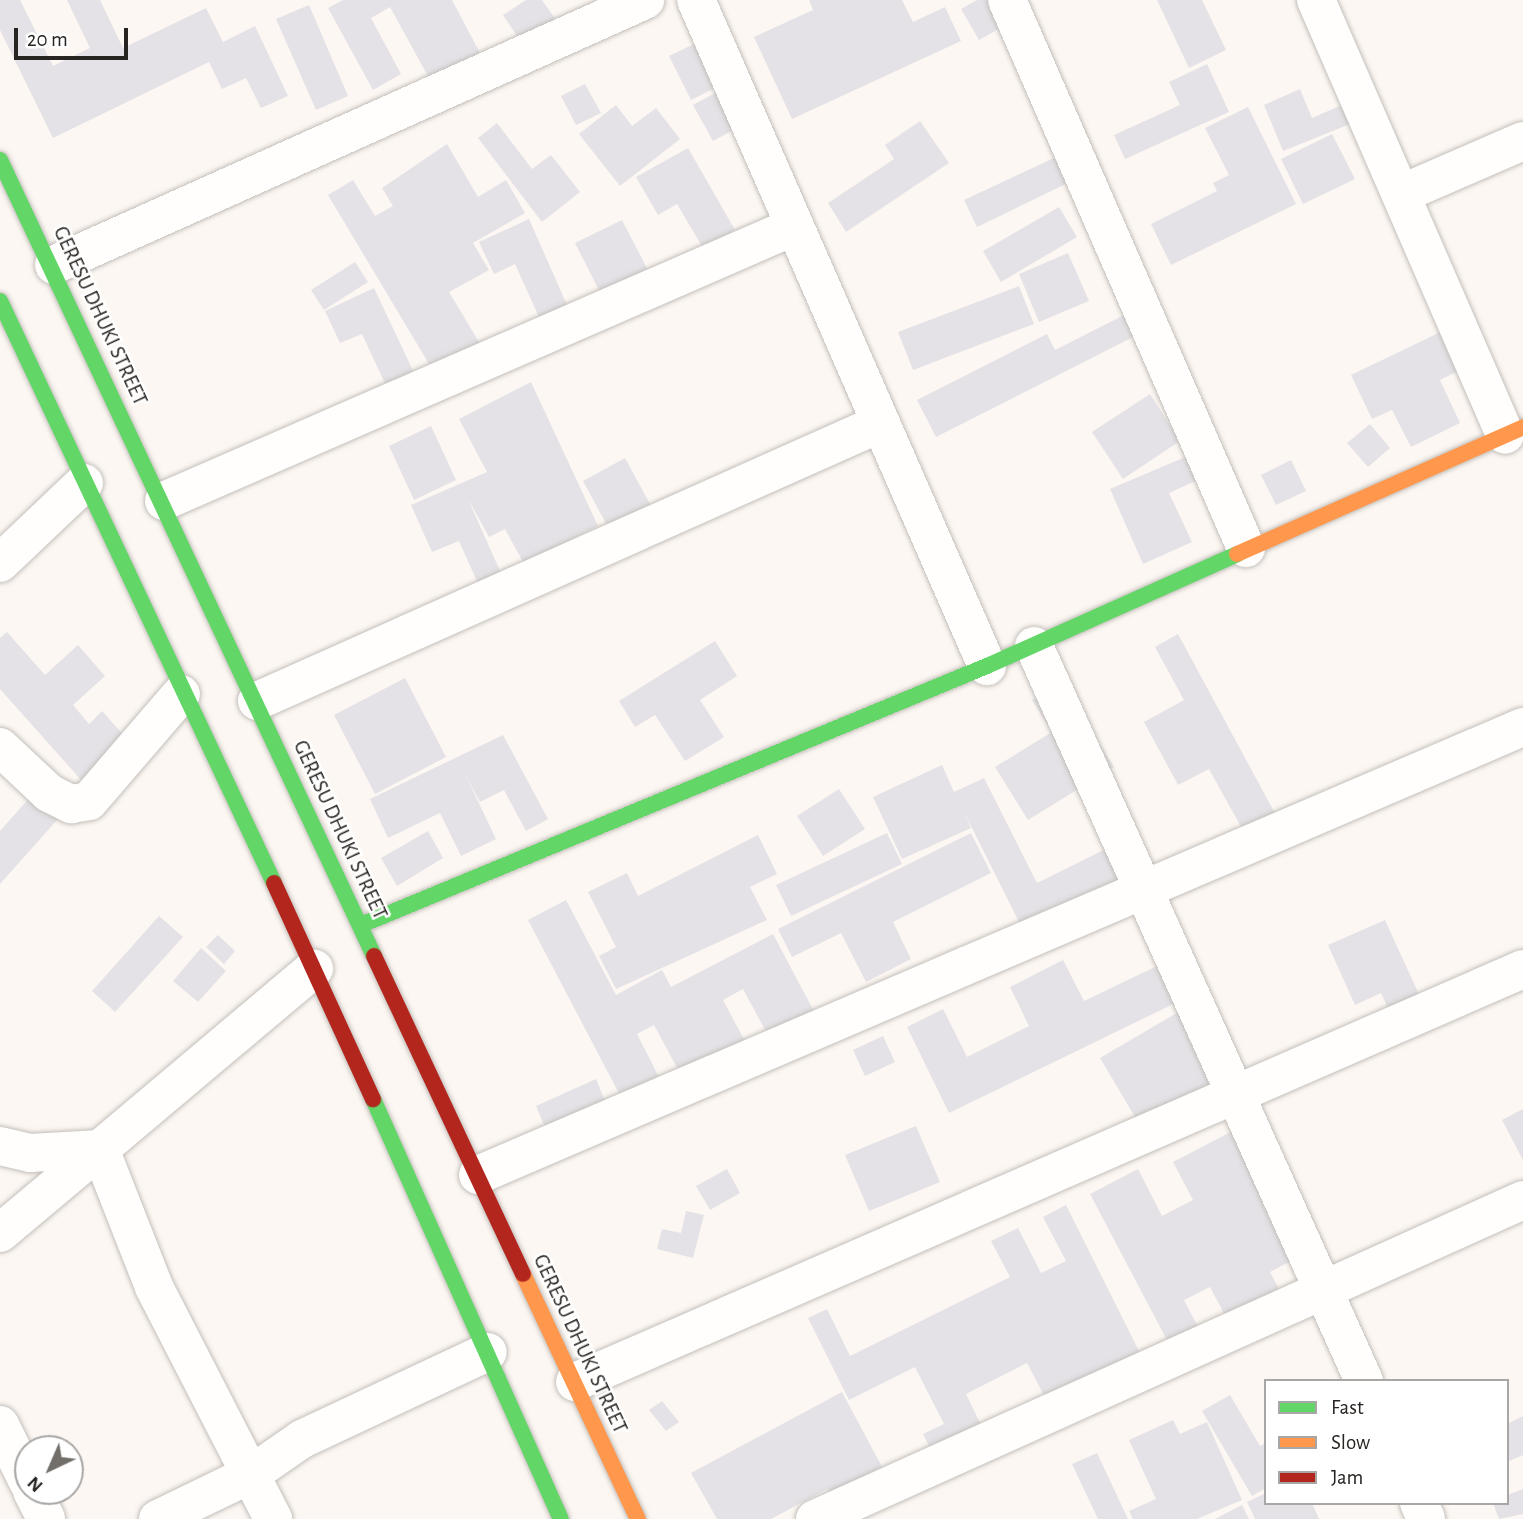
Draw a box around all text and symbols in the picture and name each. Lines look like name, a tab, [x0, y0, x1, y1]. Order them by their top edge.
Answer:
scale bar	[18, 14, 131, 58]
text: 20 m	[27, 29, 68, 50]
street label: GERESU DHUKI STREET	[47, 222, 153, 410]
street label: GERESU DHUKI STREET	[287, 736, 393, 924]
street label: GERESU DHUKI STREET	[527, 1250, 633, 1438]
legend	[1264, 1379, 1509, 1505]
text: Fast	[1331, 1397, 1364, 1418]
text: Slow	[1331, 1432, 1370, 1453]
north arrow	[14, 1435, 84, 1505]
text: Jam	[1331, 1467, 1363, 1488]
text: N	[24, 1473, 47, 1495]

